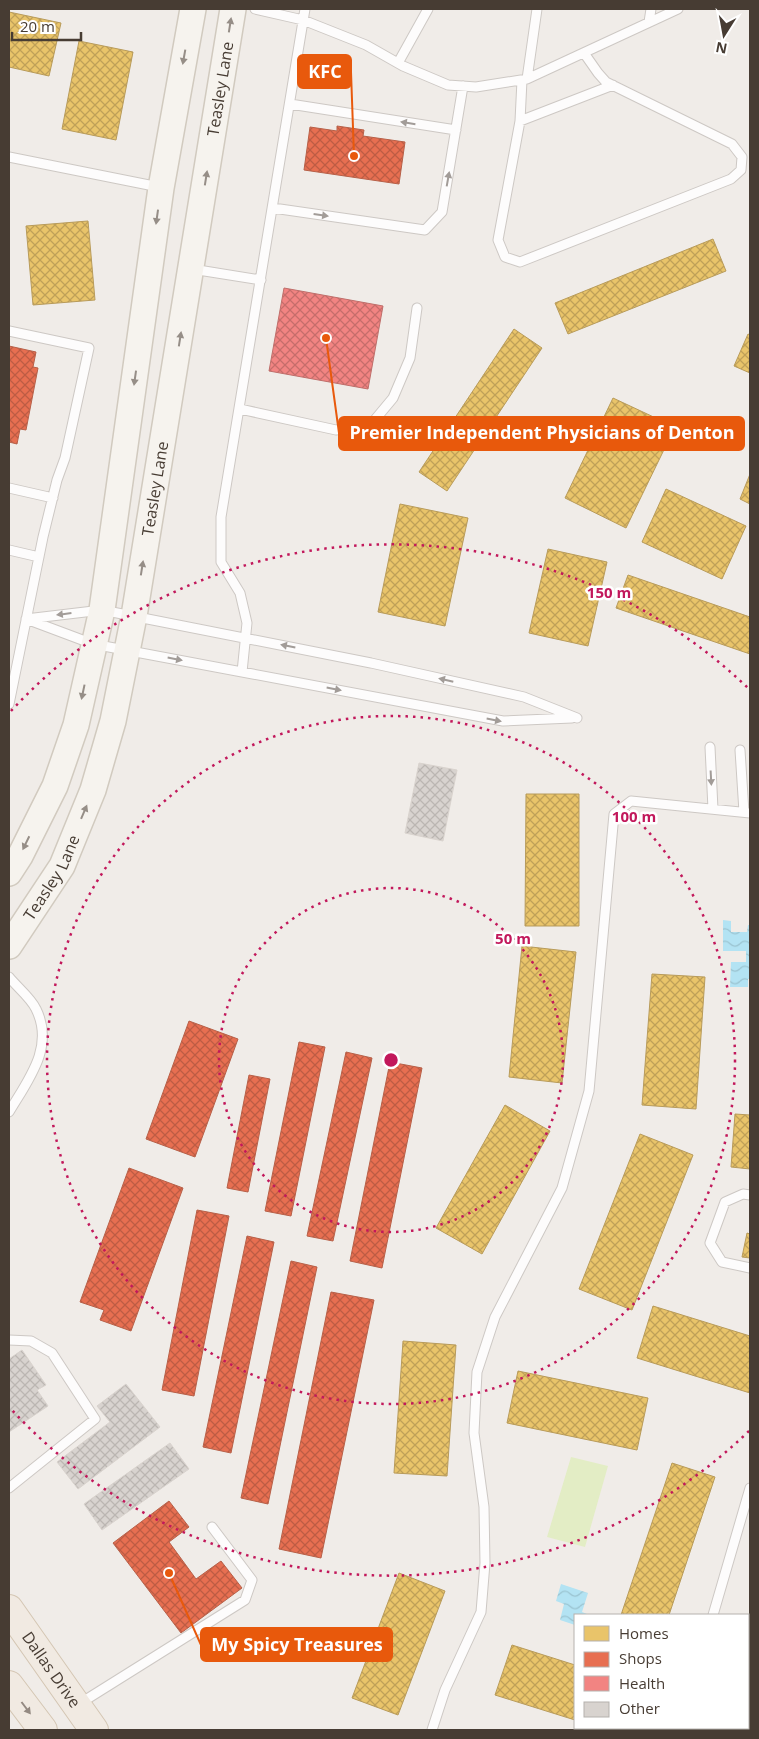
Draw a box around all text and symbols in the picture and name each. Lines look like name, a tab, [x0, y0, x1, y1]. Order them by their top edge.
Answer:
scale bar	[12, 10, 81, 42]
north arrow	[699, 10, 749, 60]
text: 20 m	[20, 16, 55, 36]
one-way arrow	[227, 16, 235, 32]
text: N	[714, 38, 729, 59]
street label: Teasley Lane	[201, 40, 239, 138]
one-way arrow	[180, 49, 188, 65]
callout: KFC	[298, 55, 351, 88]
text: KFC	[308, 59, 342, 83]
one-way arrow	[399, 118, 415, 126]
one-way arrow	[202, 170, 210, 186]
one-way arrow	[444, 171, 452, 187]
one-way arrow	[153, 209, 161, 225]
one-way arrow	[314, 211, 330, 219]
one-way arrow	[177, 330, 185, 346]
one-way arrow	[130, 370, 138, 386]
callout: Premier Independent Physicians of Denton	[339, 417, 744, 450]
text: Premier Independent Physicians of Denton	[349, 420, 735, 444]
street label: Teasley Lane	[136, 440, 173, 538]
one-way arrow	[139, 560, 147, 576]
text: 150 m	[587, 582, 631, 602]
one-way arrow	[56, 610, 72, 618]
one-way arrow	[279, 642, 295, 650]
one-way arrow	[167, 655, 182, 663]
one-way arrow	[439, 676, 454, 684]
one-way arrow	[79, 684, 87, 700]
one-way arrow	[327, 686, 343, 694]
one-way arrow	[486, 716, 502, 724]
one-way arrow	[708, 770, 716, 786]
one-way arrow	[80, 805, 88, 819]
text: 100 m	[612, 806, 656, 826]
street label: Teasley Lane	[18, 831, 85, 924]
one-way arrow	[22, 836, 30, 850]
text: 50 m	[495, 928, 531, 948]
centre of rings	[382, 1051, 400, 1069]
legend	[574, 1614, 749, 1729]
text: Homes	[619, 1623, 669, 1643]
street label: Dallas Drive	[17, 1627, 86, 1712]
callout: My Spicy Treasures	[201, 1628, 392, 1661]
text: My Spicy Treasures	[211, 1632, 383, 1656]
text: Shops	[619, 1648, 662, 1668]
text: Health	[619, 1673, 665, 1693]
text: Other	[619, 1698, 660, 1718]
one-way arrow	[21, 1701, 31, 1715]

